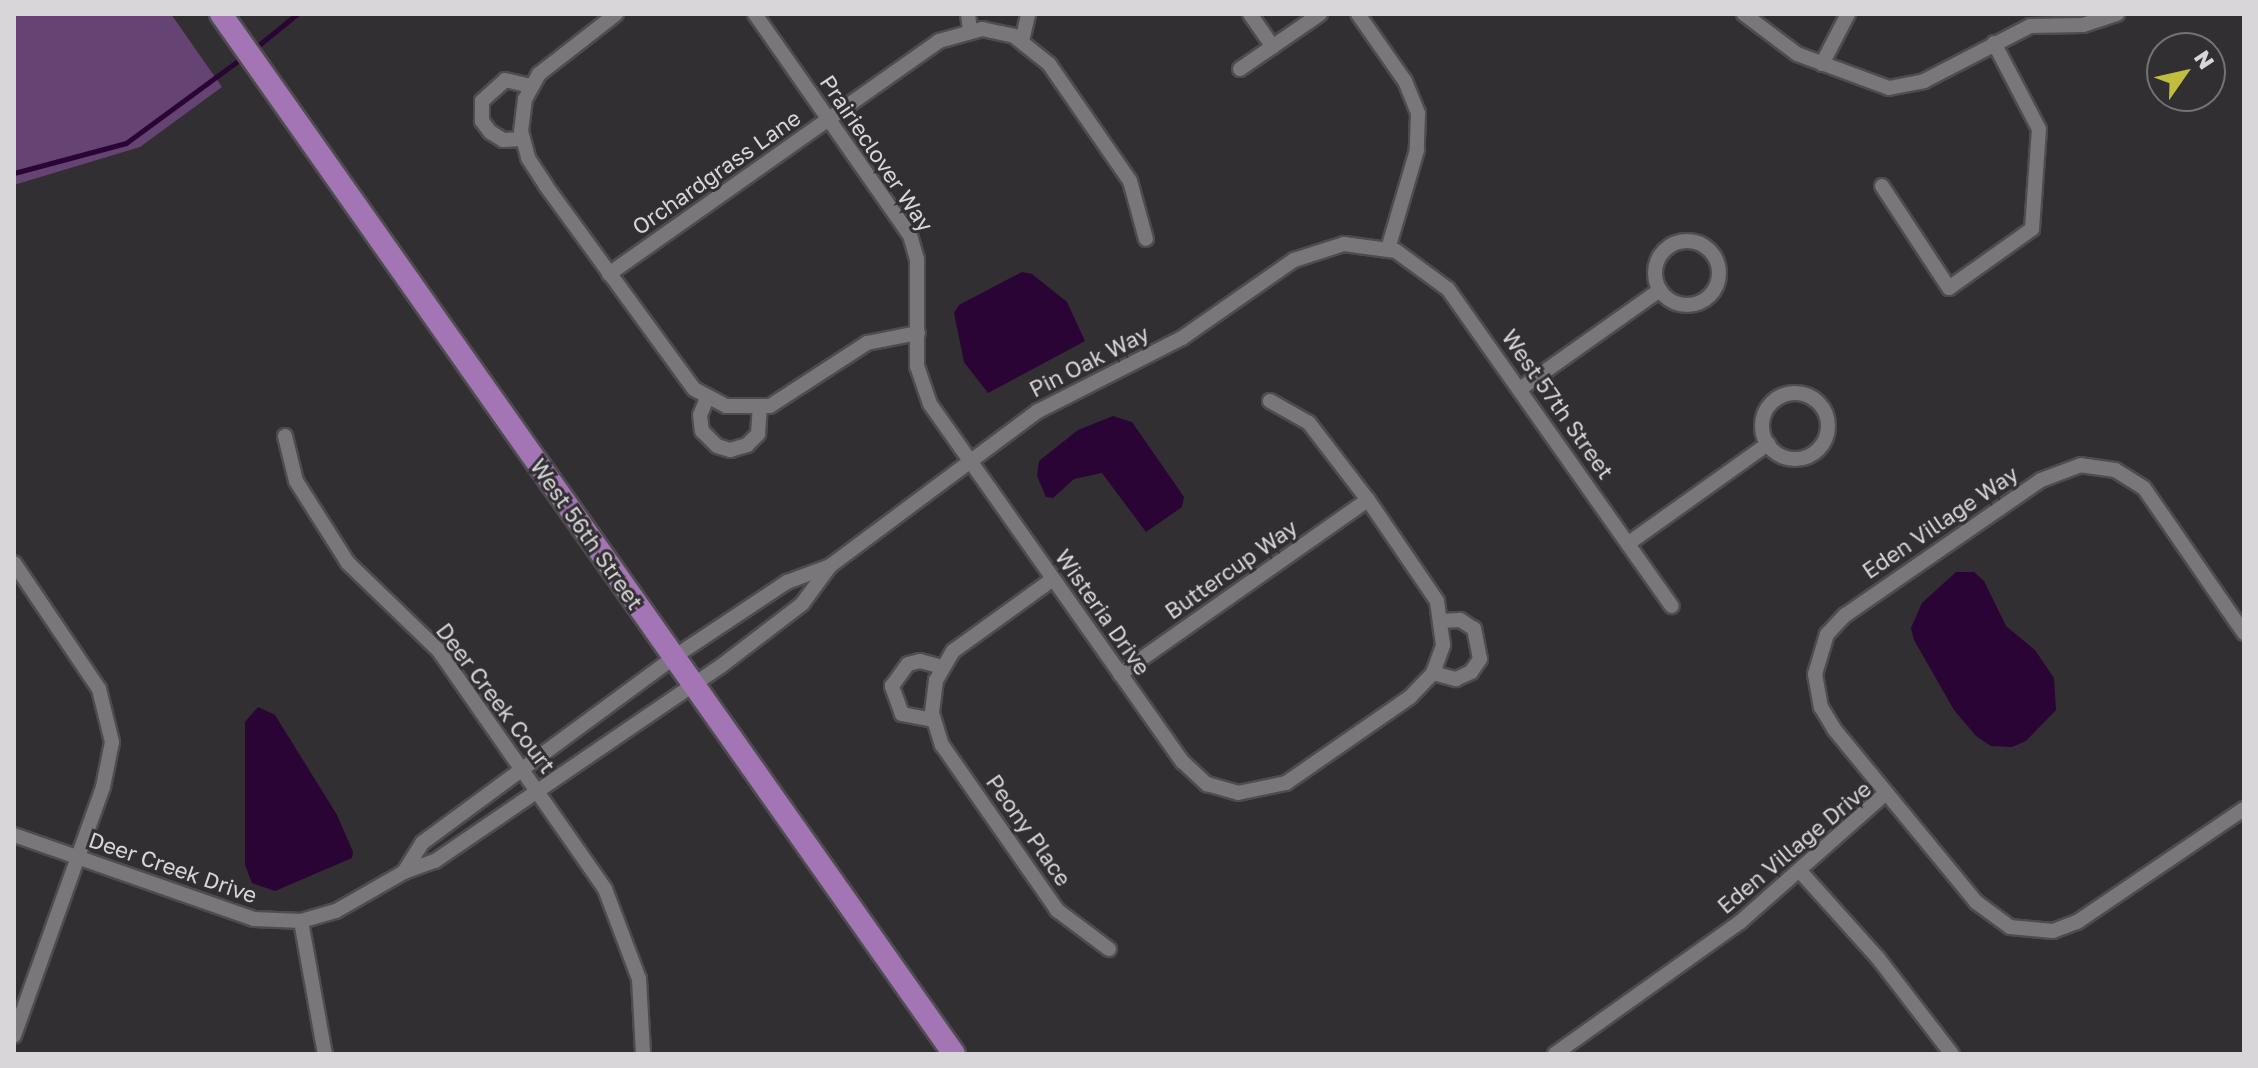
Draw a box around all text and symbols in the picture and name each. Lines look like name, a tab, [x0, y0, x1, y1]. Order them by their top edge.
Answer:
north arrow	[2146, 32, 2226, 112]
text: N	[2189, 45, 2221, 74]
street label: Prairieclover Way	[815, 70, 939, 236]
street label: Orchardgrass Lane	[627, 104, 805, 240]
street label: Pin Oak Way	[1025, 320, 1153, 402]
street label: West 57th Street	[1497, 324, 1619, 484]
street label: West 56th Street	[525, 454, 649, 614]
street label: Eden Village Way	[1857, 460, 2023, 584]
street label: Buttercup Way	[1160, 514, 1302, 624]
street label: Wisteria Drive	[1050, 544, 1156, 680]
street label: Deer Creek Court	[431, 618, 561, 778]
street label: Peony Place	[981, 769, 1077, 891]
street label: Eden Village Drive	[1712, 775, 1876, 919]
street label: Deer Creek Drive	[85, 826, 261, 908]

